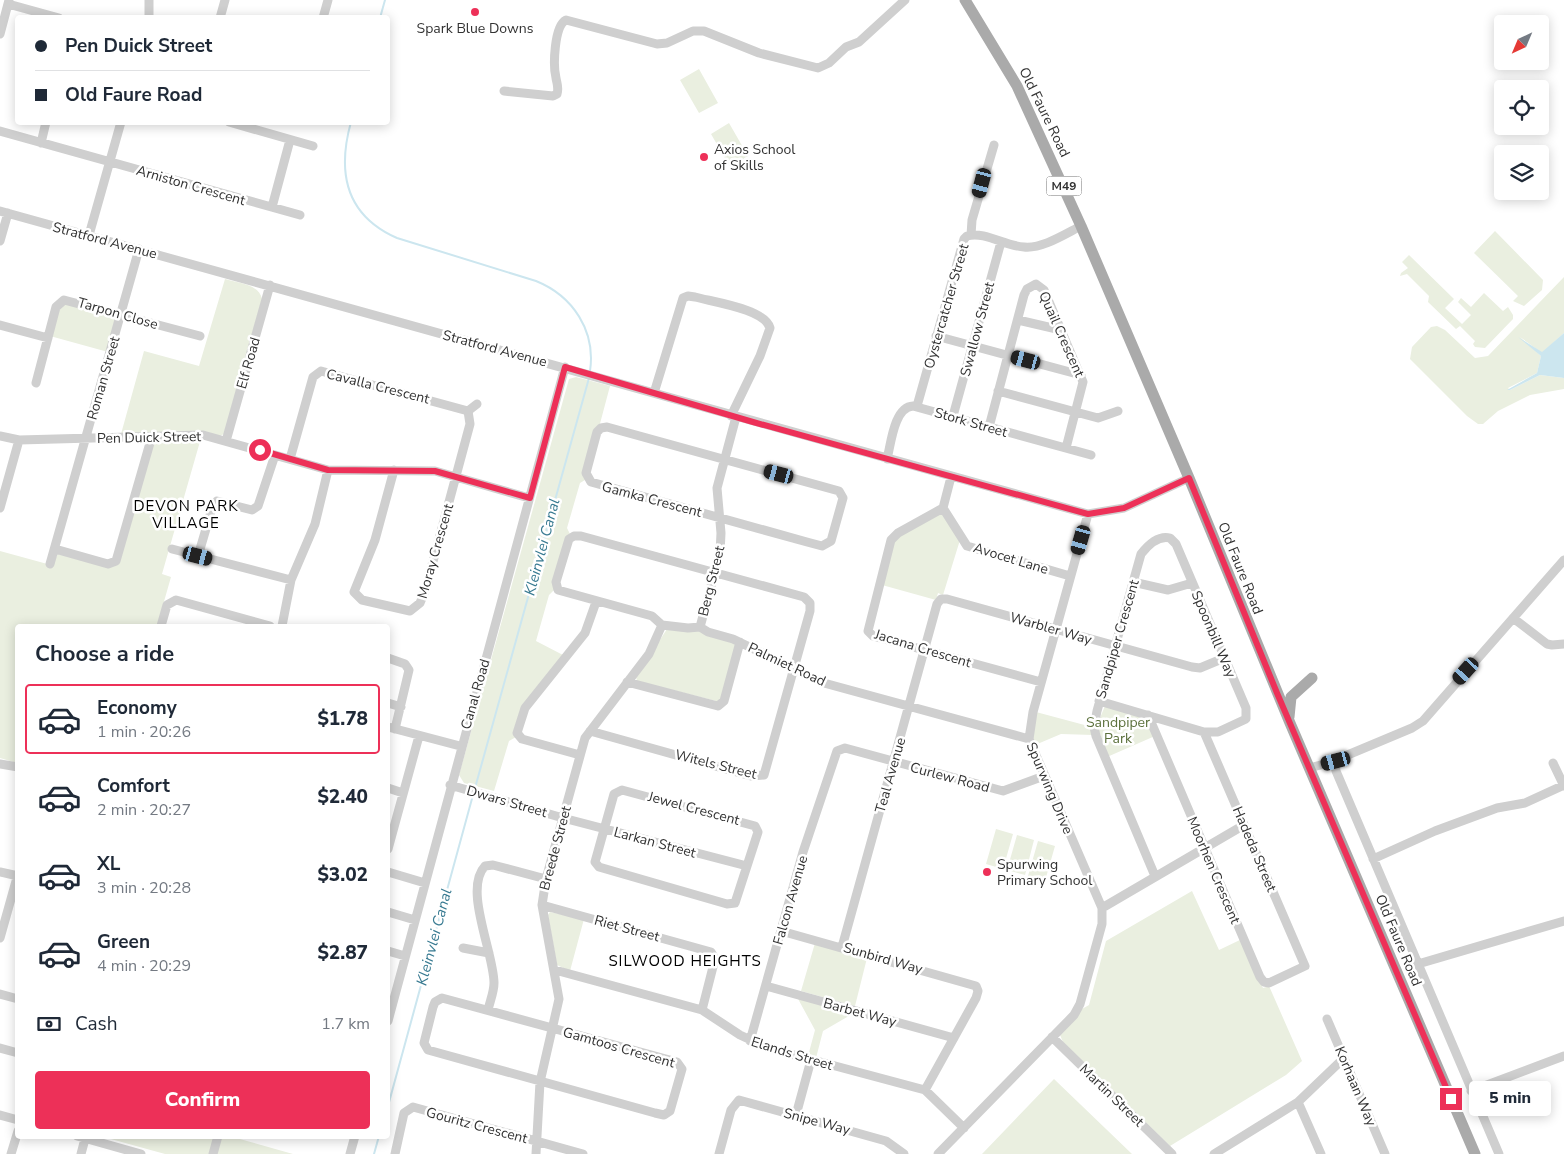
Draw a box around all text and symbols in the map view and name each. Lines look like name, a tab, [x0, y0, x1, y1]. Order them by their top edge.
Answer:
marker: Spark Blue Downs	[469, 6, 481, 18]
north arrow	[1494, 15, 1549, 70]
map controls	[1494, 15, 1549, 200]
place label: Spark Blue Downs	[417, 19, 534, 38]
text: Pen Duick Street	[65, 33, 212, 59]
street label: Old Faure Road	[1015, 64, 1075, 160]
button: locate	[1494, 80, 1549, 135]
text: Old Faure Road	[65, 82, 202, 108]
place label: Axios School of Skills	[714, 140, 796, 175]
button: layers	[1494, 145, 1549, 200]
marker: Axios School of Skills	[698, 151, 710, 163]
street label: Arniston Crescent	[134, 161, 248, 210]
car	[970, 167, 993, 199]
road number: M49	[1046, 177, 1082, 196]
street label: Stratford Avenue	[51, 217, 159, 264]
street label: Oystercatcher Street	[920, 241, 973, 371]
street label: Swallow Street	[956, 280, 999, 378]
street label: Quail Crescent	[1034, 288, 1089, 380]
street label: Tarpon Close	[75, 293, 160, 334]
street label: Stratford Avenue	[441, 325, 549, 372]
street label: Roman Street	[82, 334, 125, 422]
street label: Elf Road	[232, 335, 265, 391]
car	[1009, 349, 1042, 371]
street label: Cavalla Crescent	[324, 365, 431, 408]
street label: Stork Street	[932, 403, 1010, 442]
street label: Pen Duick Street	[97, 427, 201, 448]
route start	[249, 439, 271, 461]
car	[762, 463, 795, 485]
street label: Gamka Crescent	[600, 477, 704, 522]
district label: DEVON PARK VILLAGE	[133, 496, 239, 533]
water label: Kleinvlei Canal	[519, 496, 565, 598]
street label: Moray Crescent	[413, 501, 458, 601]
street label: Old Faure Road	[1213, 519, 1268, 617]
car	[1069, 524, 1092, 556]
street label: Avocet Lane	[971, 538, 1051, 579]
street label: Berg Street	[694, 544, 729, 618]
car	[181, 545, 214, 567]
street label: Sandpiper Crescent	[1091, 577, 1144, 701]
street label: Spoonbill Way	[1187, 588, 1241, 681]
street label: Warbler Way	[1008, 608, 1095, 649]
street label: Jacana Crescent	[871, 624, 974, 672]
street label: Palmiet Road	[745, 638, 829, 691]
text: Choose a ride	[35, 639, 174, 669]
car	[1450, 655, 1481, 687]
street label: Canal Road	[456, 657, 495, 732]
text: Economy	[97, 695, 177, 721]
icon: car	[37, 697, 82, 742]
text: $1.78	[317, 706, 368, 732]
park label: Sandpiper Park	[1086, 713, 1150, 748]
text: 1 min · 20:26	[97, 721, 191, 743]
street label: Teal Avenue	[871, 735, 910, 815]
street label: Spurwing Drive	[1022, 739, 1077, 837]
street label: Witels Street	[673, 745, 759, 784]
car	[1319, 750, 1352, 772]
street label: Curlew Road	[908, 758, 992, 797]
text: Comfort	[97, 773, 170, 799]
icon: car	[37, 775, 82, 820]
street label: Dwars Street	[464, 781, 549, 822]
text: $2.40	[317, 784, 368, 810]
street label: Jewel Crescent	[645, 787, 742, 830]
text: 2 min · 20:27	[97, 799, 191, 821]
street label: Breede Street	[535, 804, 576, 892]
street label: Hadeda Street	[1228, 804, 1281, 895]
street label: Moorhen Crescent	[1182, 814, 1245, 927]
street label: Larkan Street	[612, 822, 698, 863]
text: XL	[97, 851, 120, 877]
icon: car	[37, 853, 82, 898]
street label: Falcon Avenue	[769, 853, 812, 947]
place label: Spurwing Primary School	[997, 855, 1093, 890]
text: $3.02	[317, 862, 368, 888]
marker: Spurwing Primary School	[981, 866, 993, 878]
text: 3 min · 20:28	[97, 877, 191, 899]
water label: Kleinvlei Canal	[411, 886, 457, 988]
street label: Old Faure Road	[1371, 891, 1426, 989]
street label: Riet Street	[592, 911, 662, 946]
text: Green	[97, 929, 150, 955]
icon: car	[37, 931, 82, 976]
street label: Sunbird Way	[841, 938, 926, 979]
text: $2.87	[317, 940, 368, 966]
district label: SILWOOD HEIGHTS	[608, 951, 762, 971]
text: 4 min · 20:29	[97, 955, 191, 977]
street label: Barbet Way	[821, 994, 899, 1032]
icon: cash	[35, 1010, 63, 1038]
text: Cash	[75, 1011, 117, 1037]
text: 1.7 km	[321, 1013, 370, 1035]
street label: Gamtoos Crescent	[561, 1022, 677, 1073]
street label: Elands Street	[749, 1032, 835, 1075]
street label: Korhaan Way	[1330, 1043, 1381, 1130]
street label: Martin Street	[1075, 1060, 1148, 1131]
button: Confirm	[35, 1071, 370, 1129]
callout: 5 min	[1468, 1082, 1551, 1116]
text: 5 min	[1489, 1087, 1531, 1109]
route end	[1440, 1088, 1462, 1110]
street label: Gouritz Crescent	[424, 1103, 530, 1148]
street label: Snipe Way	[781, 1103, 853, 1140]

